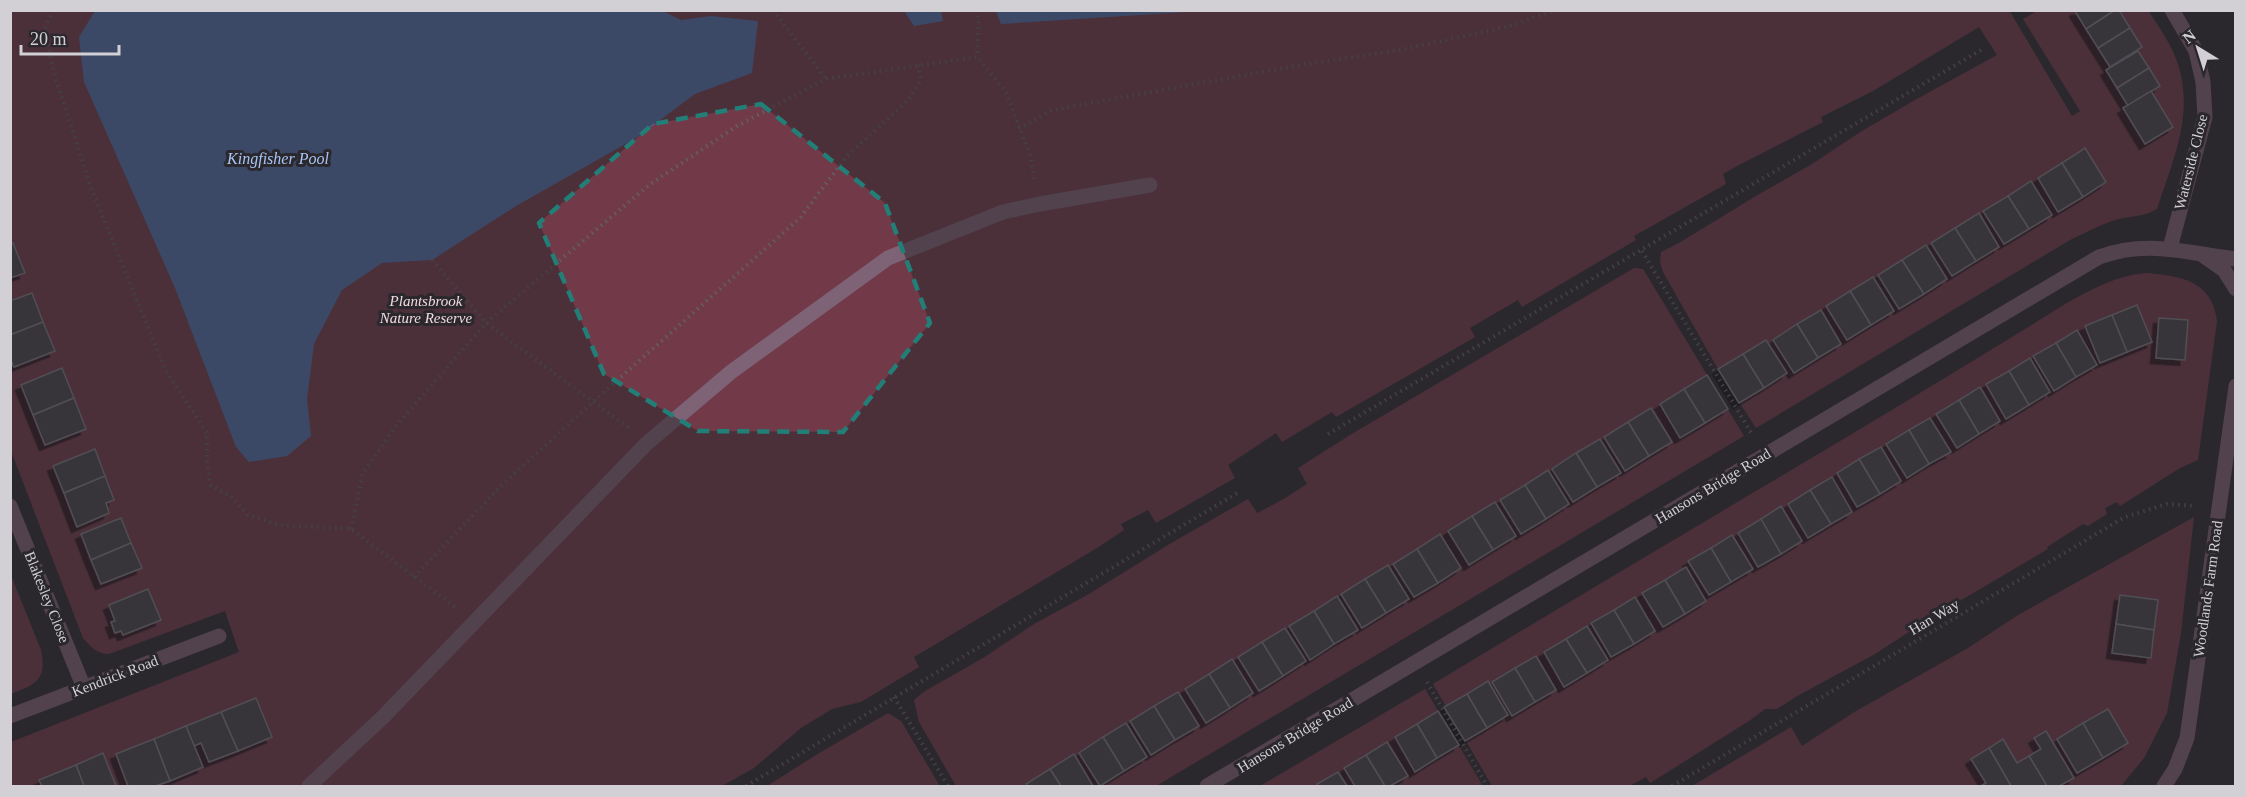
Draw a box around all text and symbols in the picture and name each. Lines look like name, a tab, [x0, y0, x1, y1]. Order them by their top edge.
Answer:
scale bar	[21, 18, 118, 56]
north arrow	[2168, 18, 2228, 78]
text: N	[2179, 26, 2199, 47]
text: 20 m	[30, 29, 67, 49]
street label: Waterside Close	[2171, 112, 2211, 211]
water label: Kingfisher Pool	[226, 150, 329, 168]
park label: Plantsbrook Nature Reserve	[379, 293, 472, 326]
street label: Hansons Bridge Road	[1652, 445, 1774, 527]
street label: Woodlands Farm Road	[2190, 519, 2226, 658]
street label: Blakesley Close	[21, 549, 73, 645]
street label: Han Way	[1906, 596, 1962, 638]
street label: Kendrick Road	[70, 652, 161, 700]
street label: Hansons Bridge Road	[1234, 694, 1356, 776]

